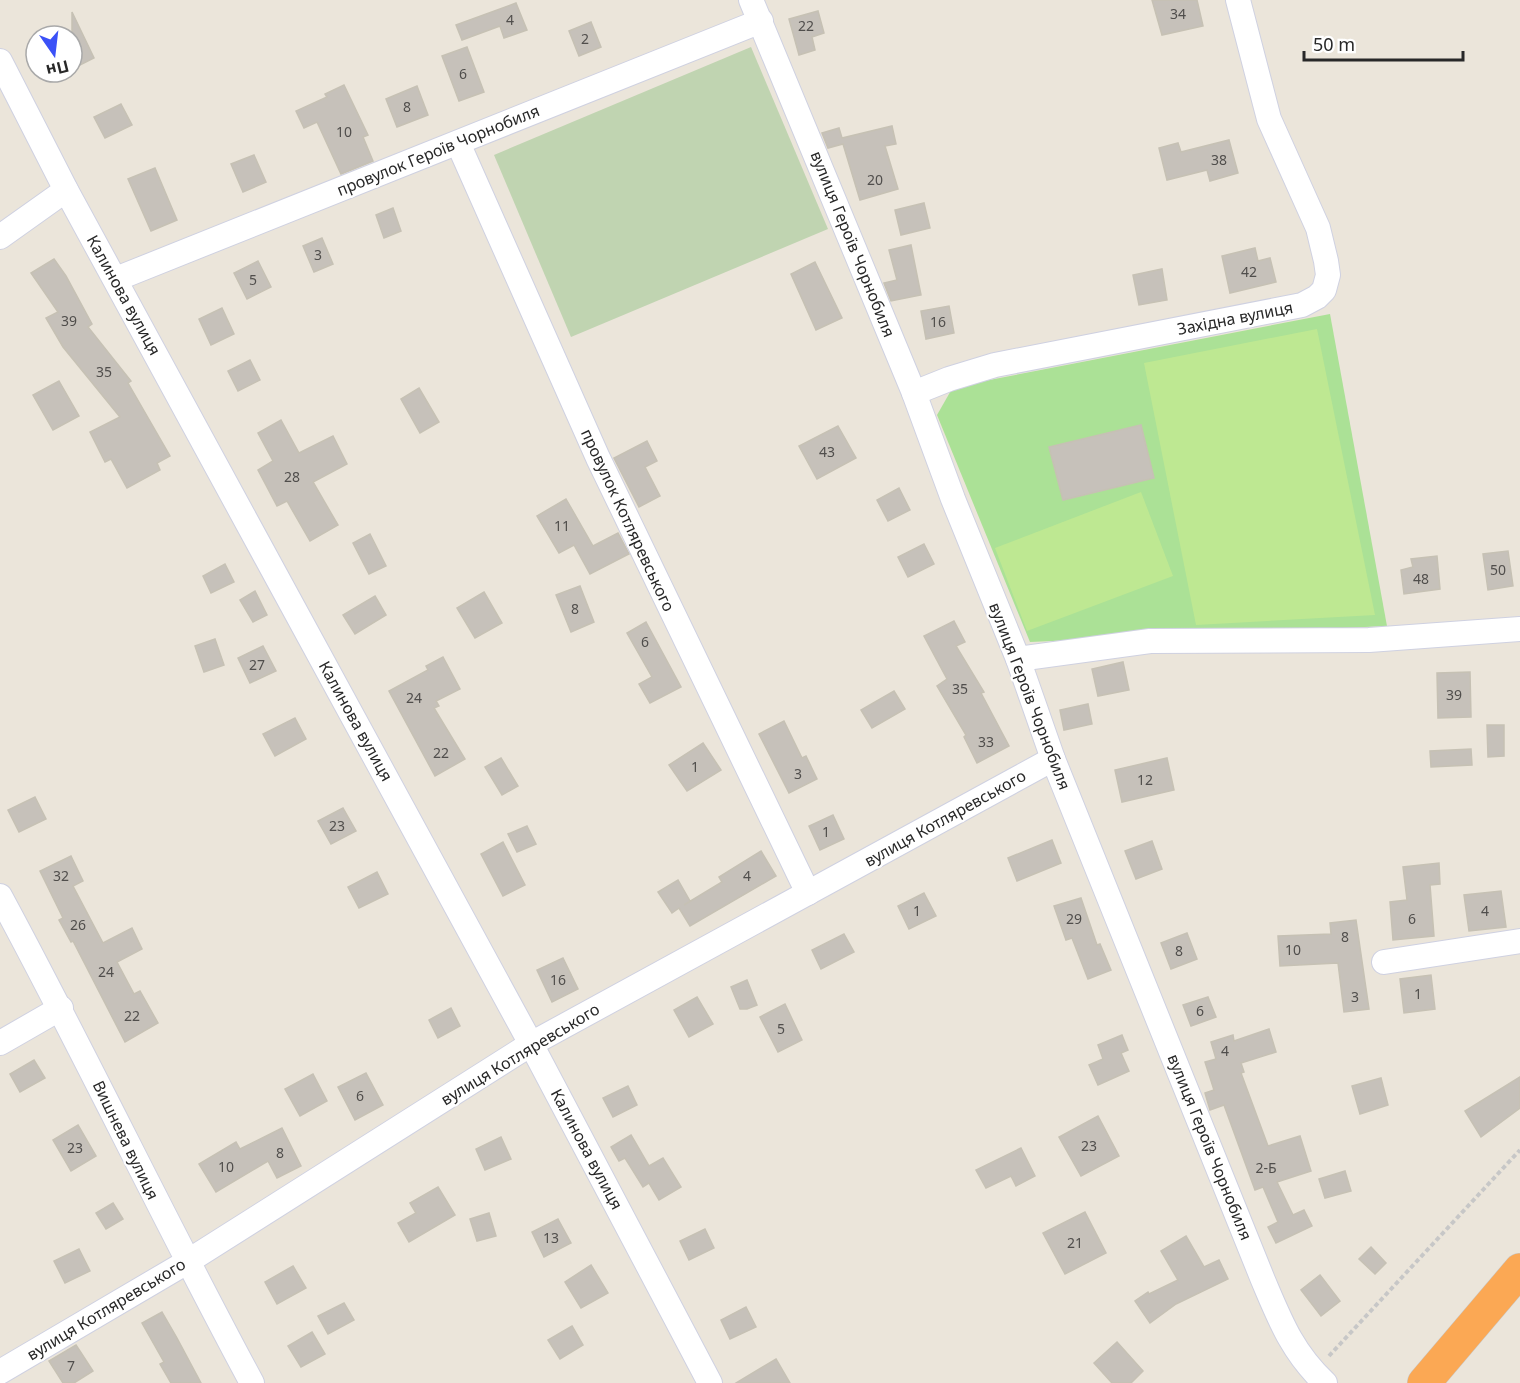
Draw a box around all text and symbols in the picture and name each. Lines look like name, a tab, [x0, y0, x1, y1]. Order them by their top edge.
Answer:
house number: 34	[1170, 4, 1186, 23]
house number: 4	[506, 10, 514, 29]
house number: 22	[798, 16, 814, 35]
north arrow	[24, 24, 84, 84]
scale bar	[1304, 24, 1463, 62]
house number: 2	[581, 29, 589, 48]
text: 50 m	[1313, 32, 1355, 56]
text: Пн	[44, 55, 71, 82]
house number: 6	[459, 64, 467, 83]
house number: 8	[403, 97, 411, 116]
street label: провулок Героїв Чорнобиля	[333, 99, 543, 201]
house number: 10	[336, 122, 352, 141]
street label: вулиця Героїв Чорнобиля	[806, 148, 900, 340]
house number: 38	[1211, 150, 1227, 169]
house number: 20	[867, 170, 883, 189]
street label: Калинова вулиця	[82, 231, 166, 359]
house number: 3	[314, 245, 322, 264]
house number: 42	[1241, 262, 1257, 281]
house number: 5	[249, 270, 257, 289]
street label: Західна вулиця	[1175, 296, 1295, 340]
house number: 39	[61, 311, 77, 330]
house number: 16	[930, 312, 946, 331]
house number: 35	[96, 362, 112, 381]
street label: провулок Котляревського	[576, 425, 680, 615]
house number: 43	[819, 442, 835, 461]
house number: 28	[284, 467, 300, 486]
house number: 11	[554, 516, 570, 535]
house number: 50	[1490, 560, 1506, 579]
house number: 48	[1413, 569, 1429, 588]
house number: 8	[571, 599, 579, 618]
street label: вулиця Героїв Чорнобиля	[984, 599, 1076, 793]
house number: 6	[641, 632, 649, 651]
house number: 27	[249, 655, 265, 674]
street label: Калинова вулиця	[314, 657, 398, 785]
house number: 35	[952, 679, 968, 698]
house number: 39	[1446, 685, 1462, 704]
house number: 24	[406, 688, 422, 707]
house number: 33	[978, 732, 994, 751]
house number: 22	[433, 743, 449, 762]
house number: 1	[691, 757, 699, 776]
house number: 3	[794, 764, 802, 783]
street label: вулиця Котляревського	[860, 764, 1030, 872]
house number: 12	[1137, 770, 1153, 789]
house number: 23	[329, 816, 345, 835]
house number: 1	[822, 822, 830, 841]
house number: 32	[53, 866, 69, 885]
house number: 4	[743, 866, 751, 885]
house number: 1	[913, 901, 921, 920]
house number: 4	[1481, 901, 1489, 920]
house number: 29	[1066, 909, 1082, 928]
house number: 6	[1408, 909, 1416, 928]
house number: 26	[70, 915, 86, 934]
house number: 8	[1341, 927, 1349, 946]
house number: 10	[1285, 940, 1301, 959]
house number: 8	[1175, 941, 1183, 960]
house number: 24	[98, 962, 114, 981]
house number: 16	[550, 970, 566, 989]
house number: 1	[1414, 984, 1422, 1003]
house number: 3	[1351, 987, 1359, 1006]
street label: вулиця Котляревського	[437, 998, 603, 1110]
house number: 6	[1196, 1001, 1204, 1020]
house number: 22	[124, 1006, 140, 1025]
house number: 5	[777, 1019, 785, 1038]
house number: 4	[1221, 1041, 1229, 1060]
street label: вулиця Героїв Чорнобиля	[1163, 1051, 1257, 1243]
street label: Вишнева вулиця	[88, 1077, 164, 1203]
street label: Калинова вулиця	[546, 1085, 628, 1213]
house number: 6	[356, 1086, 364, 1105]
house number: 23	[1081, 1136, 1097, 1155]
house number: 23	[67, 1138, 83, 1157]
house number: 8	[276, 1143, 284, 1162]
house number: 10	[218, 1157, 234, 1176]
house number: 2-Б	[1255, 1158, 1277, 1177]
house number: 13	[543, 1228, 559, 1247]
house number: 21	[1067, 1233, 1083, 1252]
street label: вулиця Котляревського	[23, 1253, 189, 1365]
house number: 7	[67, 1356, 75, 1375]

